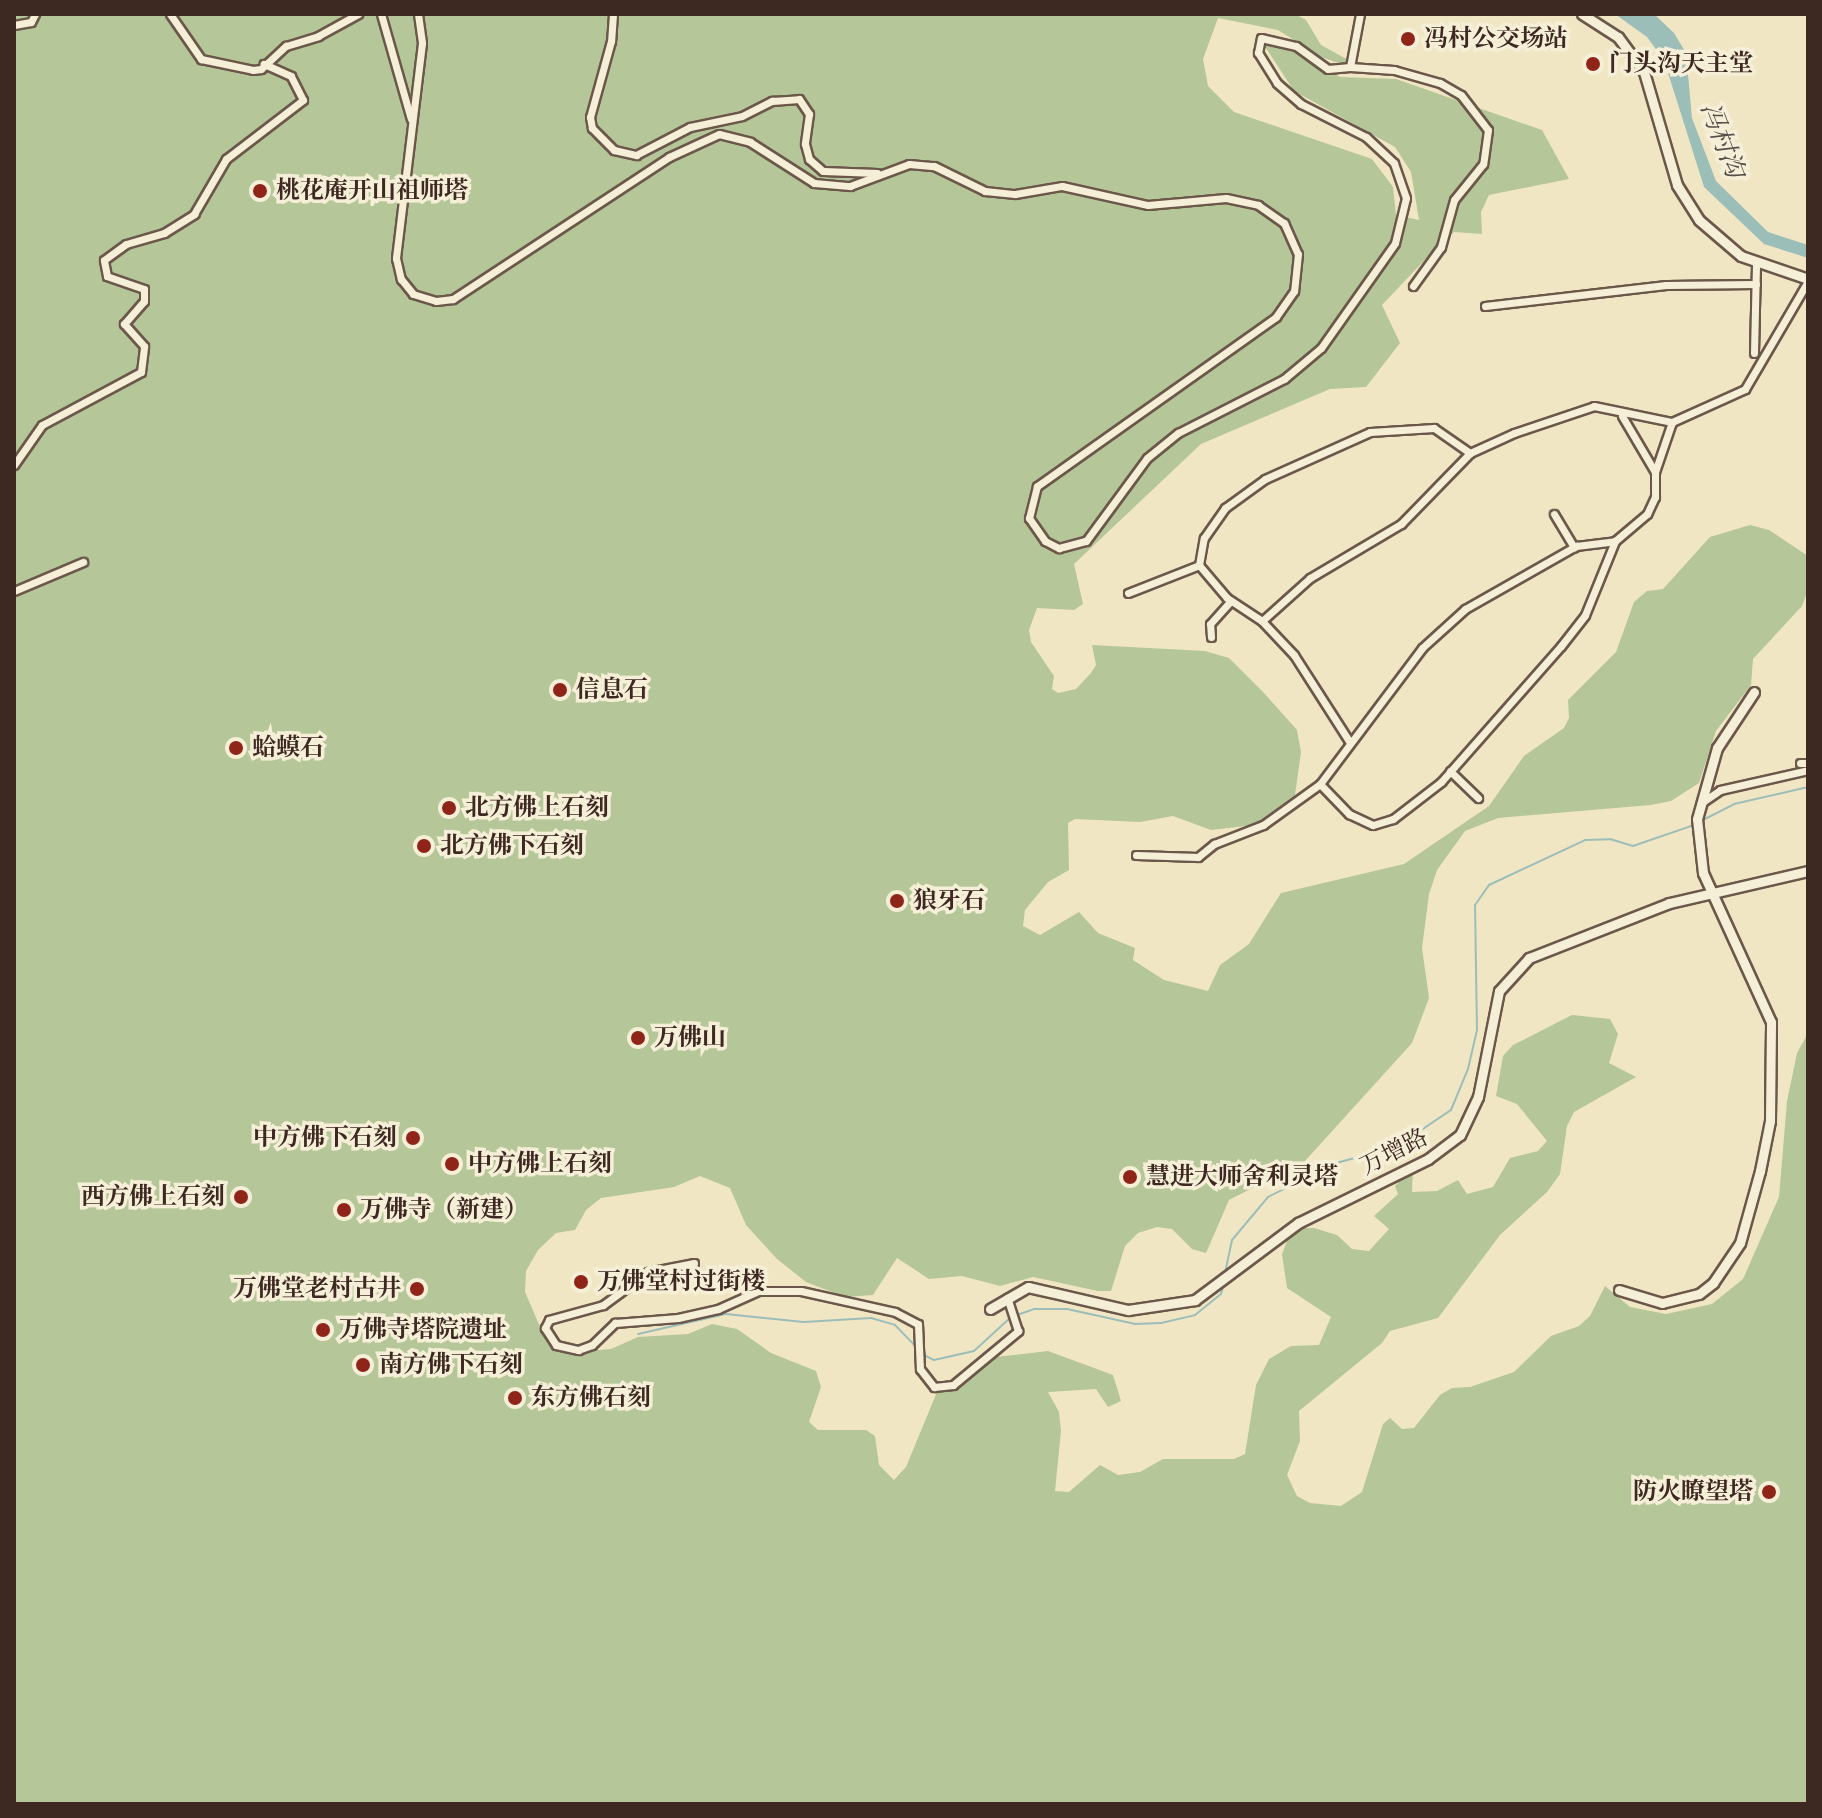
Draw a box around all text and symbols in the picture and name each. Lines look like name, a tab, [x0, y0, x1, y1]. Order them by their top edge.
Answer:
place label: 冯村公交场站	[1424, 25, 1568, 53]
marker: 冯村公交场站	[1399, 30, 1417, 48]
place label: 门头沟天主堂	[1609, 50, 1753, 78]
marker: 门头沟天主堂	[1584, 55, 1602, 73]
water label: 冯村沟	[1693, 98, 1751, 182]
place label: 桃花庵开山祖师塔	[276, 177, 468, 205]
marker: 桃花庵开山祖师塔	[251, 182, 269, 200]
place label: 信息石	[576, 676, 648, 704]
marker: 信息石	[551, 681, 569, 699]
place label: 蛤蟆石	[252, 734, 324, 762]
marker: 蛤蟆石	[227, 739, 245, 757]
place label: 北方佛上石刻	[465, 794, 609, 822]
marker: 北方佛上石刻	[440, 799, 458, 817]
place label: 北方佛下石刻	[440, 832, 584, 860]
marker: 北方佛下石刻	[415, 837, 433, 855]
place label: 狼牙石	[913, 887, 985, 915]
marker: 狼牙石	[888, 892, 906, 910]
place label: 万佛山	[654, 1024, 726, 1052]
marker: 万佛山	[629, 1029, 647, 1047]
street label: 万增路	[1355, 1123, 1433, 1181]
place label: 中方佛下石刻	[253, 1124, 397, 1152]
marker: 中方佛下石刻	[404, 1129, 422, 1147]
place label: 中方佛上石刻	[468, 1150, 612, 1178]
marker: 中方佛上石刻	[443, 1155, 461, 1173]
place label: 慧进大师舍利灵塔	[1146, 1163, 1338, 1191]
marker: 慧进大师舍利灵塔	[1121, 1168, 1139, 1186]
place label: 西方佛上石刻	[81, 1183, 225, 1211]
marker: 西方佛上石刻	[232, 1188, 250, 1206]
place label: 万佛寺（新建）	[360, 1196, 528, 1224]
marker: 万佛寺（新建）	[335, 1201, 353, 1219]
place label: 万佛堂村过街楼	[597, 1268, 765, 1296]
marker: 万佛堂村过街楼	[572, 1273, 590, 1291]
place label: 万佛堂老村古井	[233, 1275, 401, 1303]
marker: 万佛堂老村古井	[408, 1280, 426, 1298]
place label: 万佛寺塔院遗址	[339, 1316, 507, 1344]
marker: 万佛寺塔院遗址	[314, 1321, 332, 1339]
place label: 南方佛下石刻	[379, 1351, 523, 1379]
marker: 南方佛下石刻	[354, 1356, 372, 1374]
place label: 东方佛石刻	[531, 1384, 651, 1412]
marker: 东方佛石刻	[506, 1389, 524, 1407]
place label: 防火瞭望塔	[1633, 1478, 1753, 1506]
marker: 防火瞭望塔	[1760, 1483, 1778, 1501]

